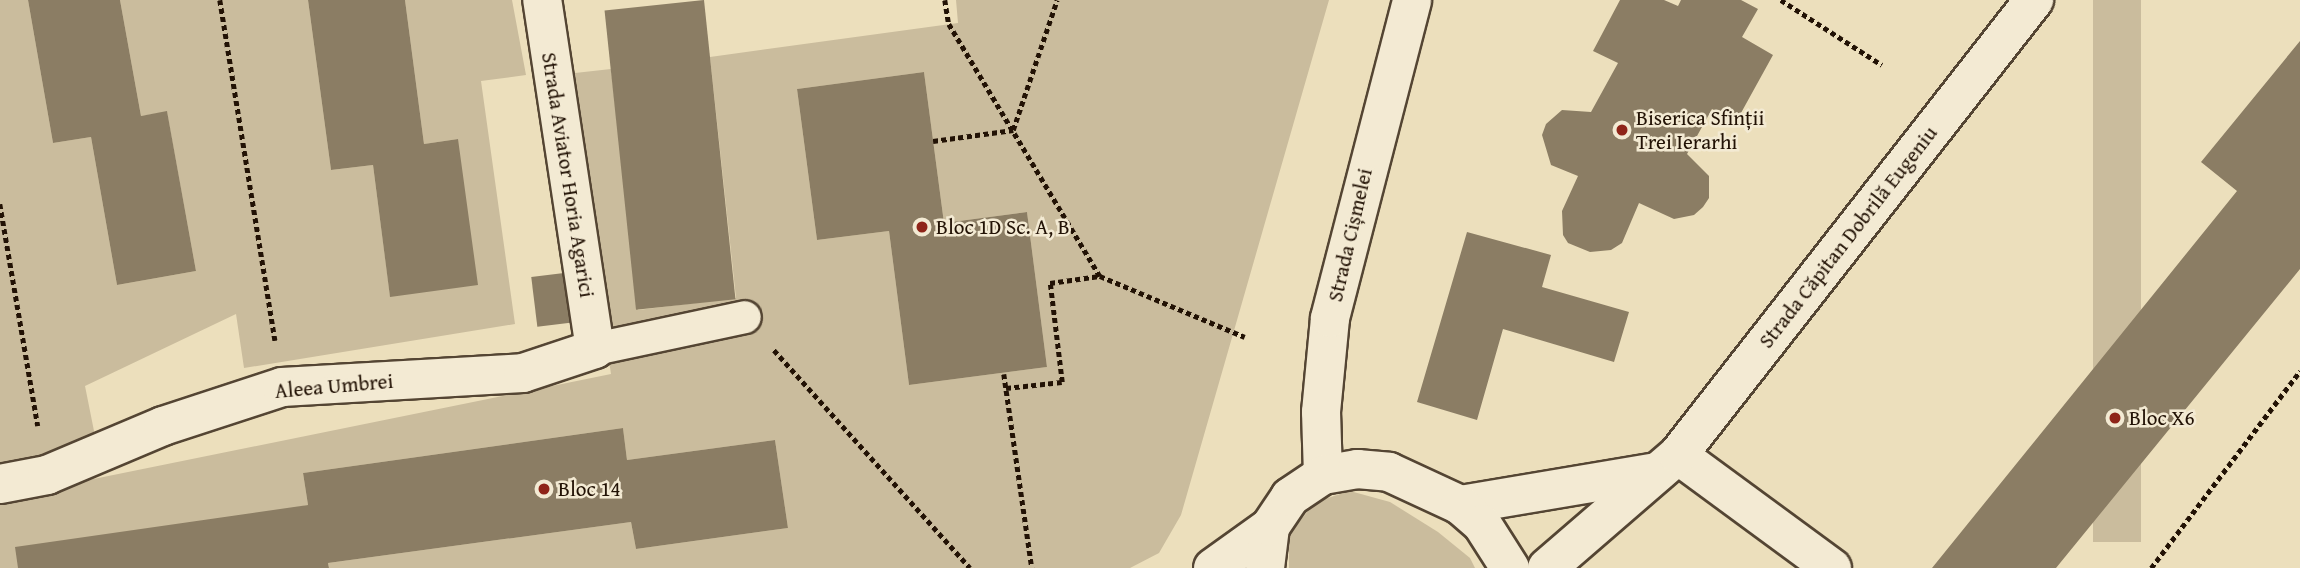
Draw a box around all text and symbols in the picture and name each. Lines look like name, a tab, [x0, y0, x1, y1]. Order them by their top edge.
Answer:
street label: Strada Aviator Horia Agarici	[536, 51, 600, 299]
place label: Biserica Sfinții Trei Ierarhi	[1636, 105, 1764, 155]
street label: Strada Căpitan Dobrilă Eugeniu	[1753, 121, 1943, 353]
marker: Biserica Sfinții Trei Ierarhi	[1614, 122, 1630, 138]
street label: Strada Cișmelei	[1322, 166, 1378, 304]
place label: Bloc 1D Sc. A, B	[936, 214, 1070, 240]
marker: Bloc 1D Sc. A, B	[914, 219, 930, 235]
street label: Aleea Umbrei	[274, 368, 394, 404]
place label: Bloc X6	[2129, 405, 2195, 431]
marker: Bloc X6	[2107, 410, 2123, 426]
place label: Bloc 14	[558, 476, 621, 502]
marker: Bloc 14	[536, 481, 552, 497]

